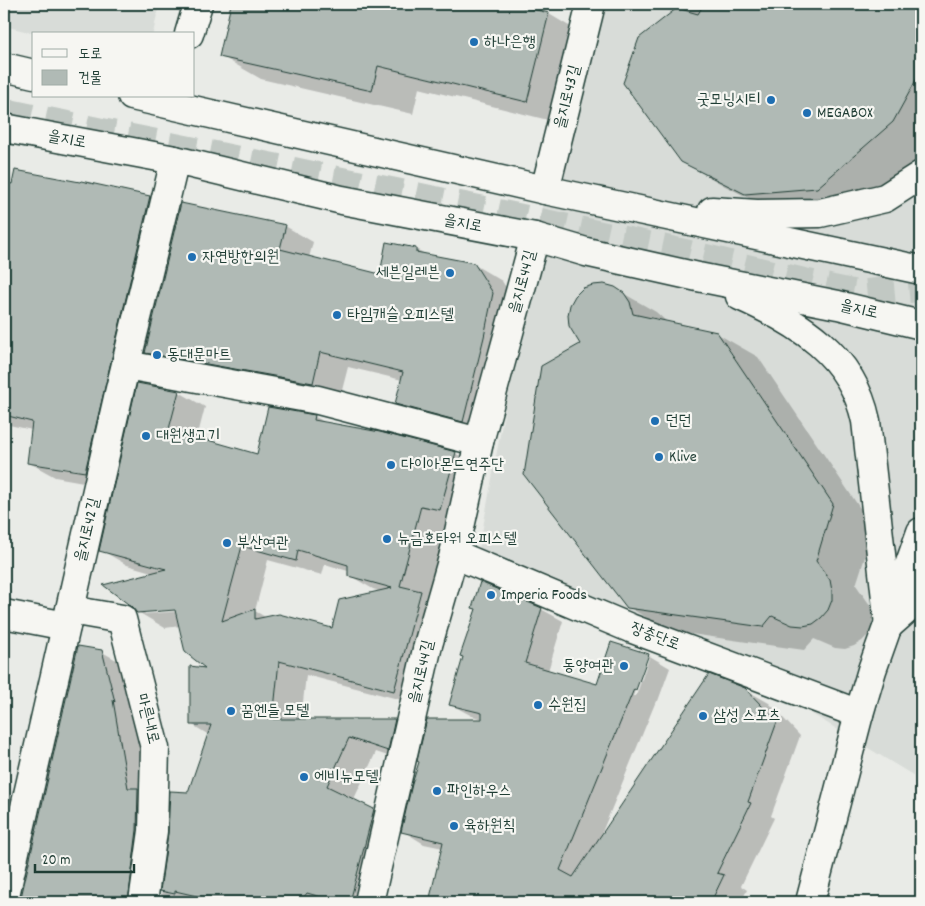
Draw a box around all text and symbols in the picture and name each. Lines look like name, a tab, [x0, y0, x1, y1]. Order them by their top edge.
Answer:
place label: 하나은행	[484, 31, 536, 54]
legend	[32, 32, 195, 98]
marker: 하나은행	[468, 36, 480, 48]
text: 도로	[78, 44, 102, 66]
street label: 을지로43길	[549, 62, 587, 131]
text: 건물	[78, 68, 102, 90]
place label: 굿모닝시티	[697, 89, 761, 112]
marker: 굿모닝시티	[765, 94, 777, 106]
place label: MEGABOX	[817, 102, 873, 125]
marker: MEGABOX	[801, 107, 813, 119]
street label: 을지로	[46, 125, 88, 155]
street label: 을지로	[442, 209, 484, 239]
place label: 자연방한의원	[202, 246, 279, 269]
street label: 을지로44길	[504, 248, 543, 316]
marker: 자연방한의원	[186, 251, 198, 263]
place label: 세븐일레븐	[376, 262, 440, 285]
marker: 세븐일레븐	[444, 267, 456, 279]
street label: 을지로	[838, 294, 880, 326]
place label: 타임캐슬 오피스텔	[347, 304, 454, 327]
marker: 타임캐슬 오피스텔	[331, 309, 343, 321]
place label: 동대문마트	[167, 344, 231, 367]
marker: 동대문마트	[151, 349, 163, 361]
place label: 던던	[665, 410, 691, 433]
marker: 던던	[649, 415, 661, 427]
place label: 대원생고기	[156, 425, 220, 448]
marker: 대원생고기	[140, 430, 152, 442]
place label: Klive	[669, 446, 697, 469]
marker: Klive	[653, 451, 665, 463]
place label: 다이아몬드연주단	[401, 454, 504, 477]
marker: 다이아몬드연주단	[385, 459, 397, 471]
street label: 을지로42길	[69, 496, 107, 564]
place label: 뉴금호타워 오피스텔	[397, 528, 517, 551]
place label: 부산여관	[237, 532, 289, 555]
marker: 뉴금호타워 오피스텔	[381, 533, 393, 545]
marker: 부산여관	[221, 537, 233, 549]
place label: Imperia Foods	[501, 584, 587, 607]
marker: Imperia Foods	[485, 589, 497, 601]
street label: 장충단로	[627, 617, 683, 657]
street label: 을지로44길	[404, 638, 441, 706]
place label: 동양여관	[563, 655, 614, 678]
marker: 동양여관	[618, 660, 630, 672]
street label: 마른내로	[130, 691, 164, 747]
place label: 수원집	[548, 694, 587, 717]
marker: 수원집	[532, 699, 544, 711]
place label: 꿈엔들 모텔	[241, 700, 309, 723]
marker: 꿈엔들 모텔	[225, 705, 237, 717]
place label: 삼성 스포츠	[713, 705, 781, 728]
marker: 삼성 스포츠	[697, 710, 709, 722]
place label: 에비뉴모텔	[314, 766, 379, 789]
marker: 에비뉴모텔	[298, 771, 310, 783]
place label: 파인하우스	[447, 780, 511, 803]
marker: 파인하우스	[431, 785, 443, 797]
place label: 육하원칙	[464, 815, 516, 838]
marker: 육하원칙	[448, 820, 460, 832]
scale bar	[35, 841, 134, 873]
text: 20 m	[42, 850, 70, 872]

